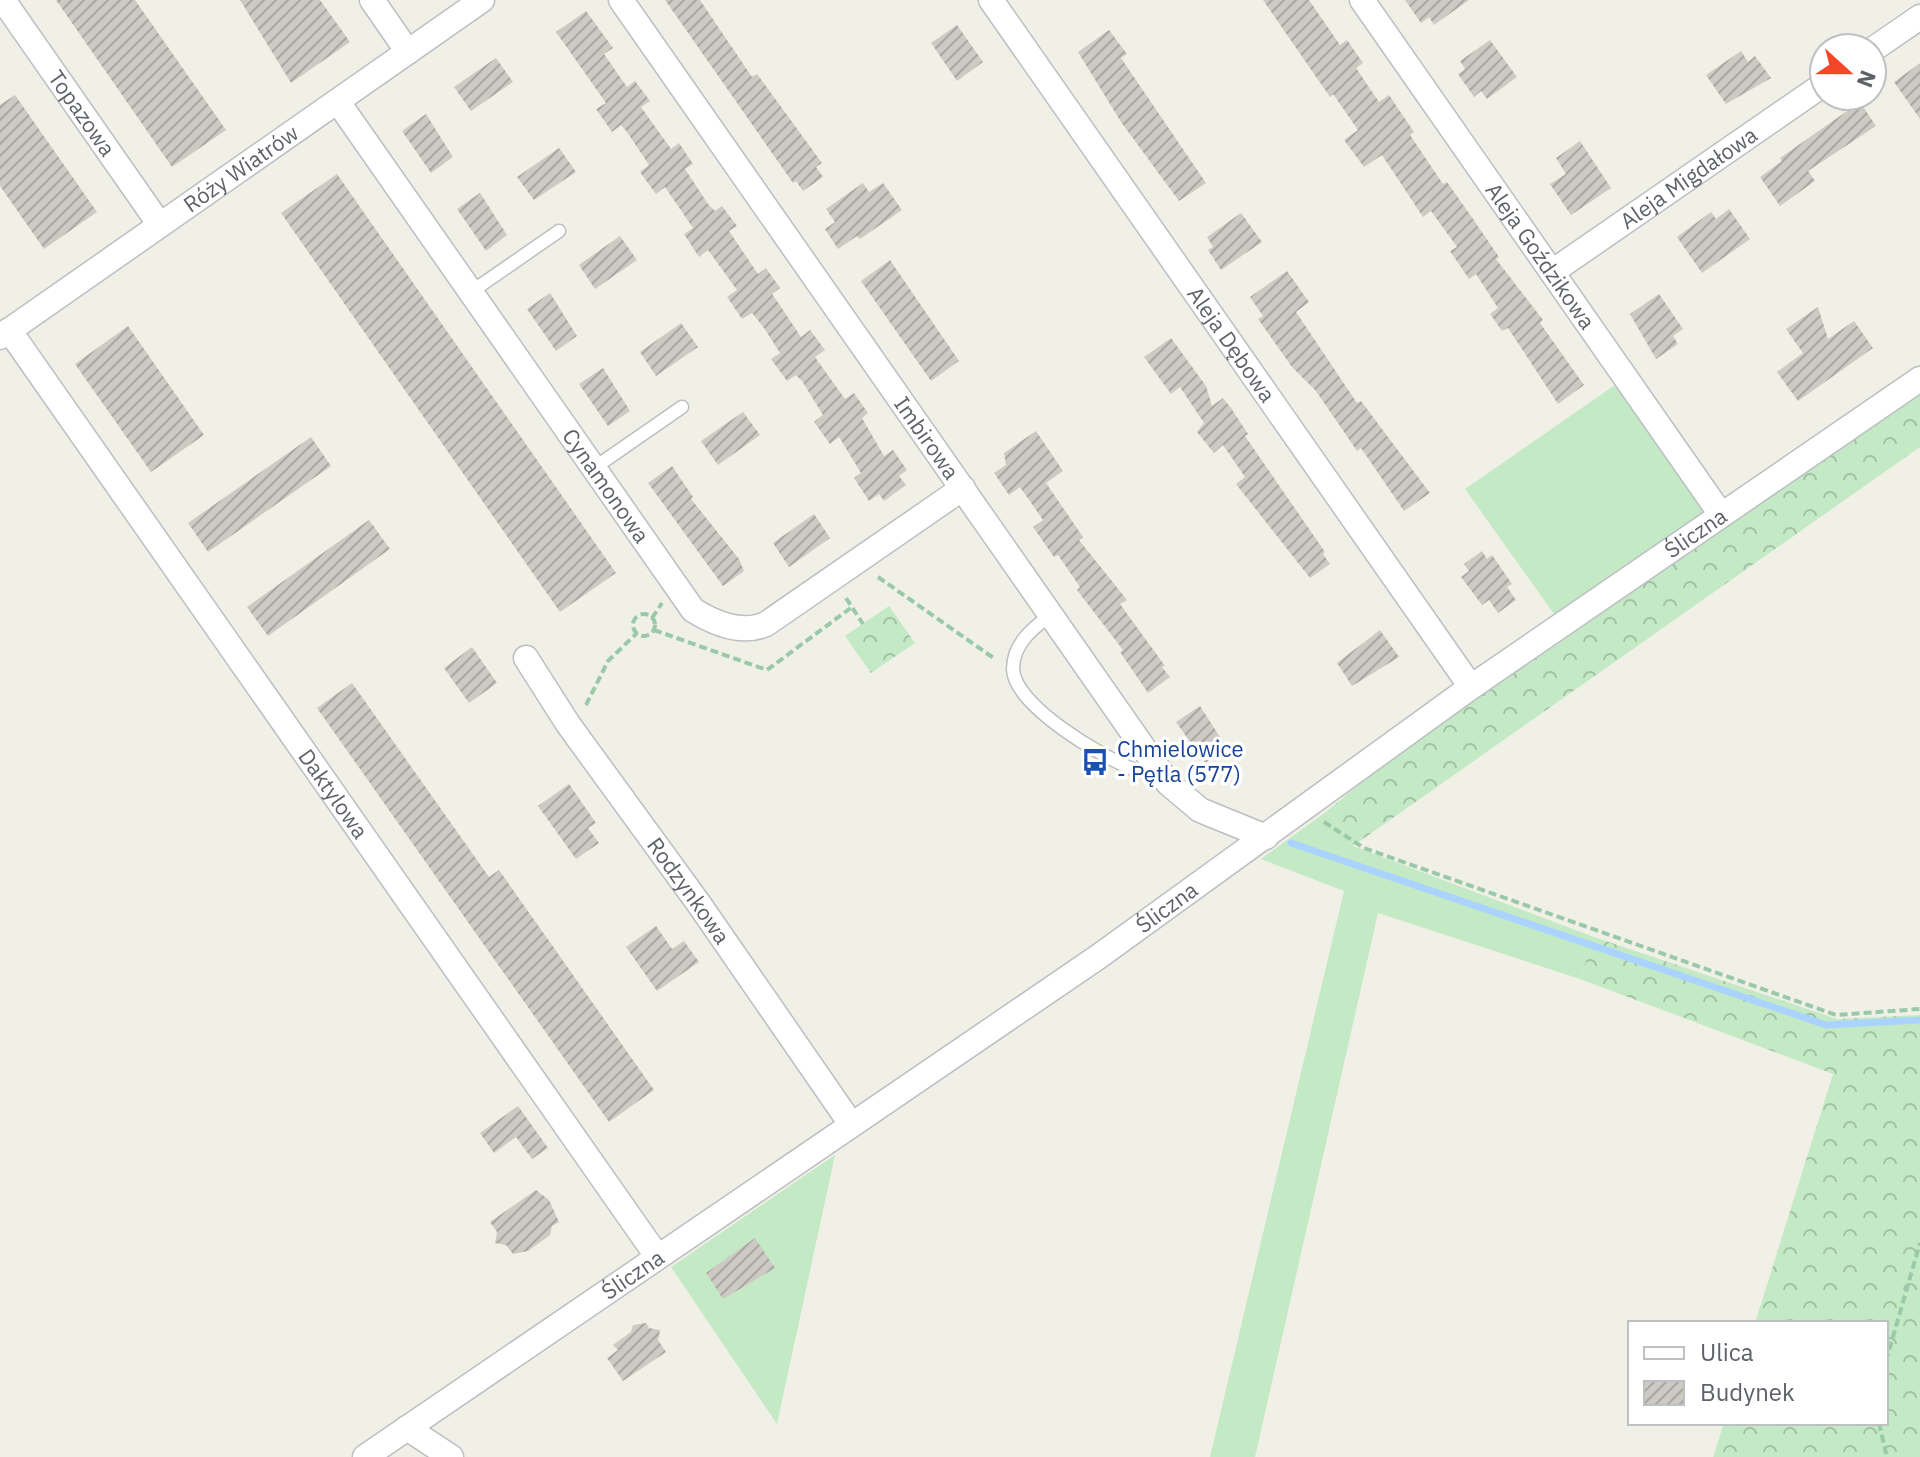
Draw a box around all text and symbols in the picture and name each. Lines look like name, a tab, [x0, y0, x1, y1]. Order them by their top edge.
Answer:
north arrow	[1808, 32, 1888, 112]
street label: Topazowa	[42, 64, 123, 162]
text: N	[1851, 67, 1884, 92]
street label: Róży Wiatrów	[177, 118, 304, 218]
street label: Aleja Migdałowa	[1614, 119, 1763, 235]
street label: Aleja Goździkowa	[1480, 177, 1602, 335]
street label: Aleja Dębowa	[1181, 280, 1283, 408]
street label: Imbirowa	[888, 390, 966, 485]
street label: Cynamonowa	[556, 422, 657, 549]
street label: Śliczna	[1658, 501, 1732, 564]
place label: Chmielowice - Pętla (577)	[1117, 734, 1244, 788]
street label: Daktylowa	[292, 743, 376, 844]
bus stop icon: Chmielowice - Pętla (577)	[1080, 747, 1110, 777]
street label: Rodzynkowa	[641, 831, 737, 950]
street label: Śliczna	[1130, 875, 1203, 939]
street label: Śliczna	[595, 1242, 670, 1306]
legend	[1628, 1321, 1888, 1425]
text: Ulica	[1700, 1336, 1754, 1368]
text: Budynek	[1700, 1376, 1795, 1408]

